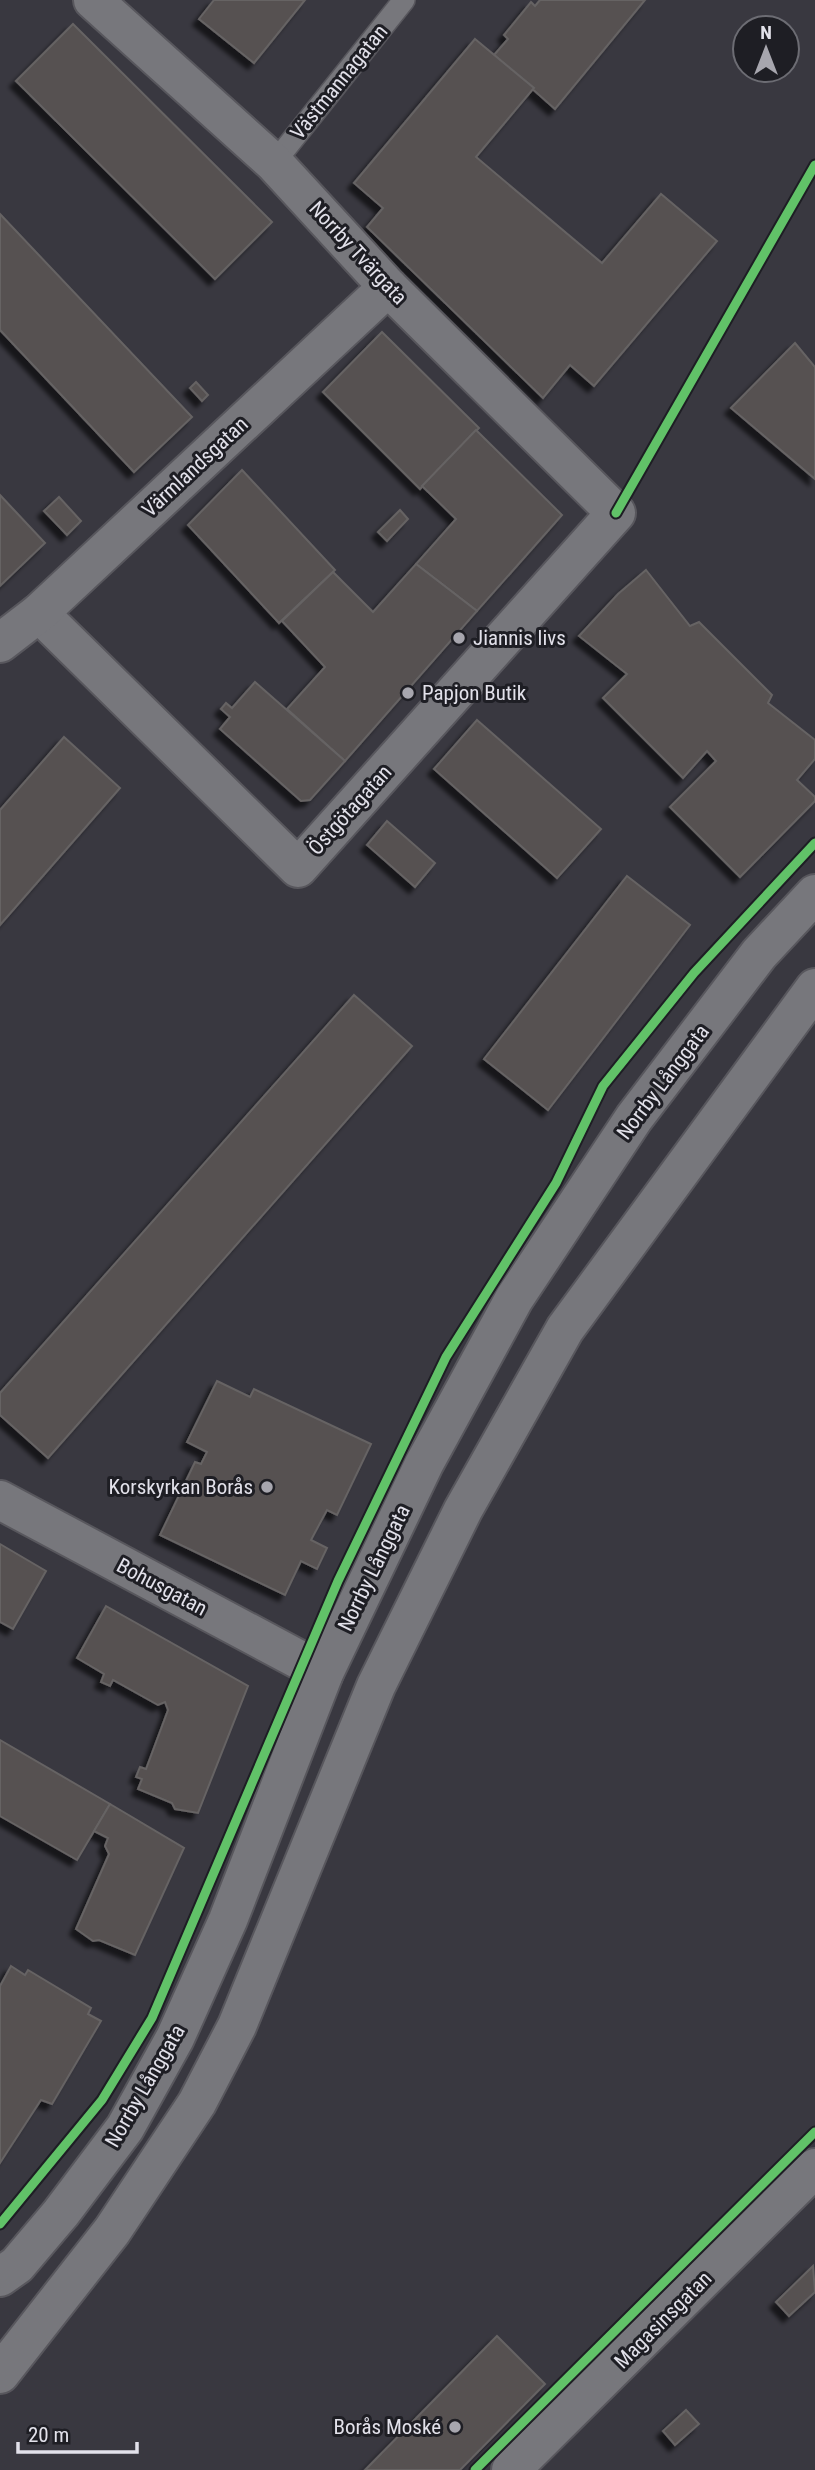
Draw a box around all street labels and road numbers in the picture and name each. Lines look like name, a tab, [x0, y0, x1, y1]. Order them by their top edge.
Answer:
street label: Västmannagatan	[286, 20, 392, 144]
street label: Norrby Tvärgata	[304, 197, 412, 309]
street label: Värmlandsgatan	[137, 412, 253, 522]
street label: Östgötagatan	[303, 760, 397, 860]
street label: Norrby Långgata	[612, 1020, 714, 1144]
street label: Norrby Långgata	[333, 1501, 415, 1635]
street label: Bohusgatan	[113, 1553, 211, 1621]
street label: Norrby Långgata	[100, 2020, 190, 2152]
street label: Magasinsgatan	[609, 2266, 717, 2374]

